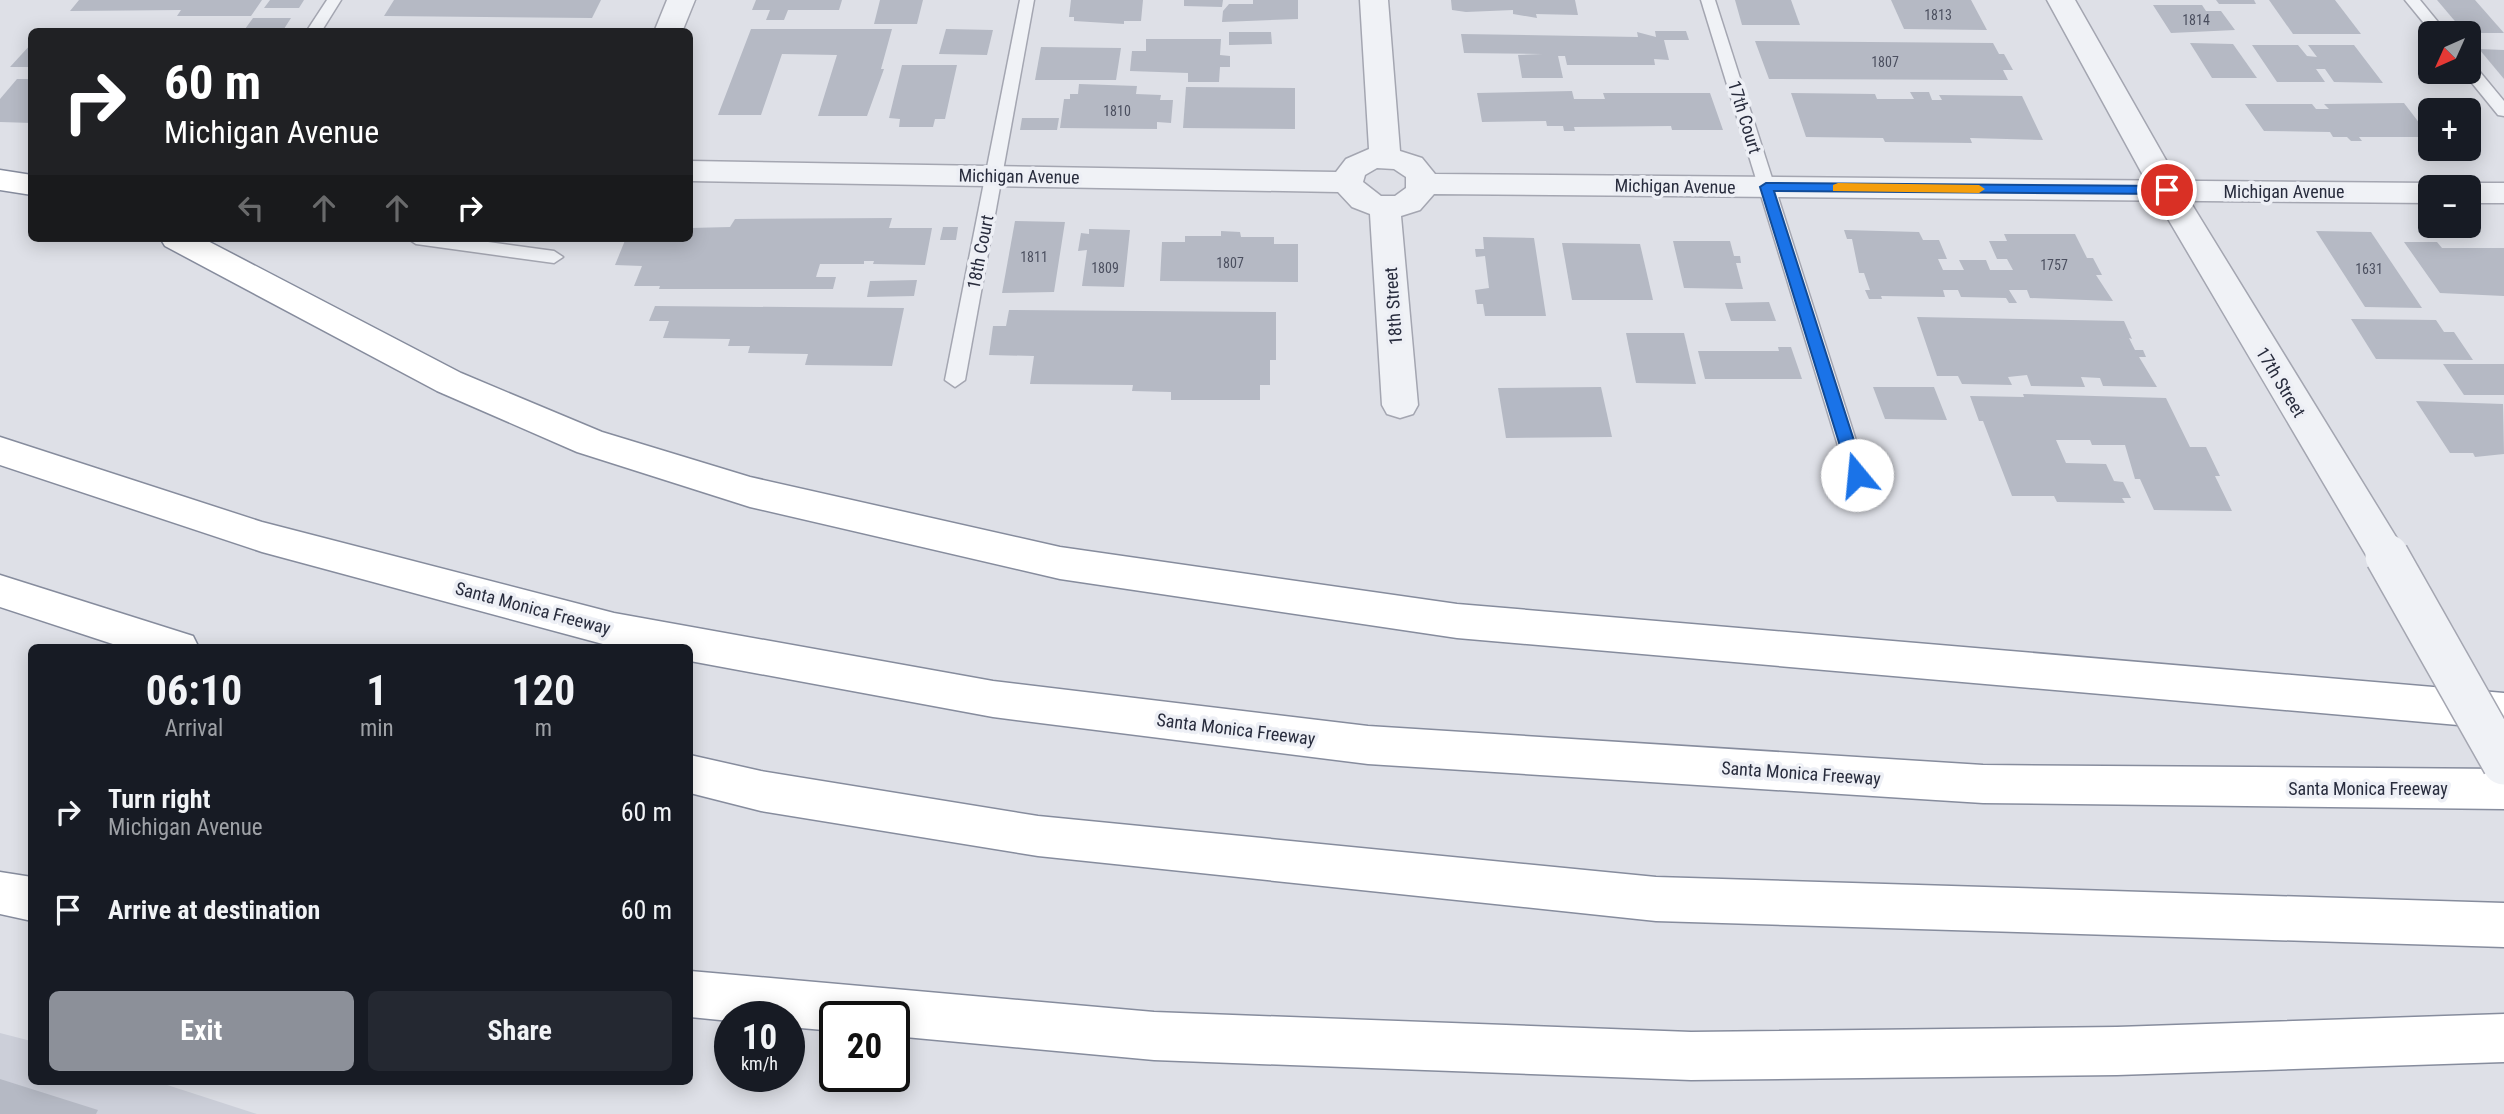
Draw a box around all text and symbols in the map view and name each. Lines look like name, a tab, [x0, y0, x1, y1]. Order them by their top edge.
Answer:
house number: 1813	[1924, 7, 1952, 23]
house number: 1814	[2182, 12, 2210, 28]
north arrow	[2418, 21, 2482, 84]
map controls	[2418, 21, 2481, 238]
text: 60 m	[164, 54, 261, 111]
house number: 1807	[1871, 54, 1899, 70]
icon: right	[49, 56, 140, 147]
street label: 17th Court	[1724, 78, 1766, 156]
button: +	[2418, 98, 2481, 161]
house number: 1810	[1103, 103, 1131, 119]
text: Michigan Avenue	[164, 113, 379, 151]
pin	[2137, 160, 2197, 220]
street label: Michigan Avenue	[958, 164, 1080, 188]
icon: arrive	[2148, 171, 2186, 209]
street label: Michigan Avenue	[1614, 174, 1736, 198]
button: −	[2418, 175, 2481, 238]
street label: Michigan Avenue	[2223, 181, 2345, 202]
icon: left	[232, 189, 270, 227]
icon: ahead	[305, 189, 343, 227]
icon: ahead	[378, 189, 416, 227]
icon: right	[451, 189, 489, 227]
street label: 18th Court	[963, 213, 997, 291]
house number: 1811	[1020, 249, 1048, 265]
house number: 1807	[1216, 255, 1244, 271]
house number: 1757	[2040, 257, 2068, 273]
house number: 1809	[1091, 260, 1119, 276]
house number: 1631	[2355, 261, 2383, 277]
street label: 18th Street	[1380, 266, 1406, 346]
street label: 17th Street	[2252, 343, 2310, 421]
position arrow	[1820, 438, 1894, 512]
street label: Santa Monica Freeway	[453, 577, 613, 639]
text: 06:10	[146, 666, 242, 715]
text: 1	[366, 666, 387, 715]
text: 120	[511, 666, 575, 715]
street label: Santa Monica Freeway	[1156, 709, 1317, 749]
text: Arrival	[165, 715, 223, 742]
text: min	[360, 715, 394, 742]
text: m	[535, 715, 552, 742]
street label: Santa Monica Freeway	[1721, 757, 1882, 789]
street label: Santa Monica Freeway	[2288, 778, 2448, 799]
text: Turn right	[108, 784, 210, 814]
icon: right	[49, 793, 87, 831]
text: 60 m	[621, 797, 672, 827]
text: Michigan Avenue	[108, 814, 263, 841]
icon: arrive	[49, 891, 87, 929]
text: Arrive at destination	[108, 895, 320, 925]
text: 60 m	[621, 895, 672, 925]
button: Exit	[49, 991, 354, 1071]
button: Share	[368, 991, 672, 1071]
speed limit sign: 20	[819, 1001, 910, 1092]
text: 10	[742, 1017, 777, 1058]
text: km/h	[741, 1053, 778, 1074]

